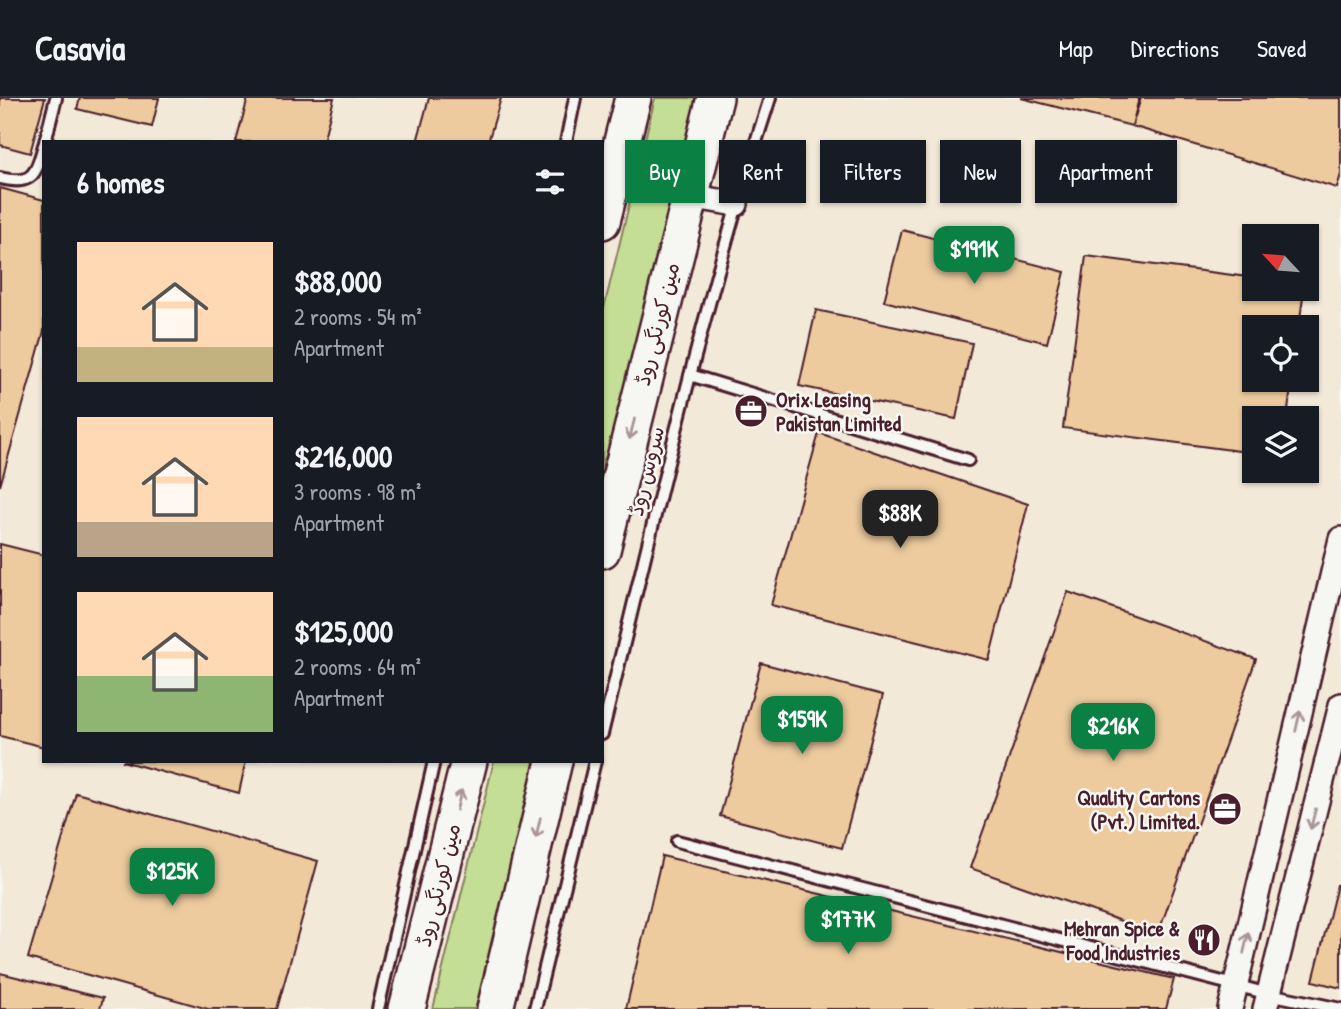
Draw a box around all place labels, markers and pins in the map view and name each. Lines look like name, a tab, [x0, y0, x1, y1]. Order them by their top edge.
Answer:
pin: $191K	[925, 226, 1023, 286]
place label: Orix Leasing Pakistan Limited	[776, 385, 902, 438]
office icon: Orix Leasing Pakistan Limited	[732, 392, 770, 430]
pin: $88K	[859, 490, 941, 550]
pin: $159K	[753, 696, 851, 756]
pin: $216K	[1064, 704, 1162, 763]
place label: Quality Cartons (Pvt.) Limited.	[1077, 783, 1200, 836]
office icon: Quality Cartons (Pvt.) Limited.	[1206, 790, 1244, 828]
pin: $125K	[123, 848, 221, 908]
pin: $177K	[799, 896, 897, 956]
place label: Mehran Spice & Food Industries	[1064, 914, 1180, 967]
restaurant icon: Mehran Spice & Food Industries	[1185, 921, 1223, 959]

